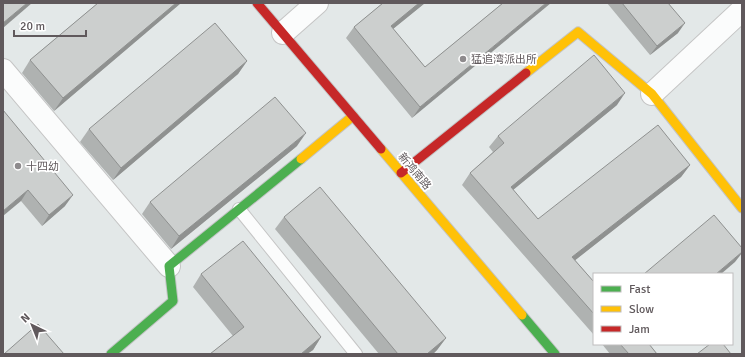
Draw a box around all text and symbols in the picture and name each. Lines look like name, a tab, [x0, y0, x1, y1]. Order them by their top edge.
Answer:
scale bar	[14, 12, 86, 38]
text: 20 m	[20, 19, 45, 34]
place label: 猛追湾派出所	[471, 53, 537, 66]
marker: 猛追湾派出所	[458, 54, 468, 64]
street label: 新鸿南路	[395, 150, 434, 192]
place label: 十四幼	[26, 160, 59, 173]
marker: 十四幼	[13, 161, 23, 171]
legend	[593, 273, 733, 345]
text: Fast	[629, 282, 650, 297]
text: Slow	[629, 302, 654, 317]
north arrow	[12, 305, 52, 345]
text: N	[18, 311, 33, 325]
text: Jam	[629, 322, 650, 337]

